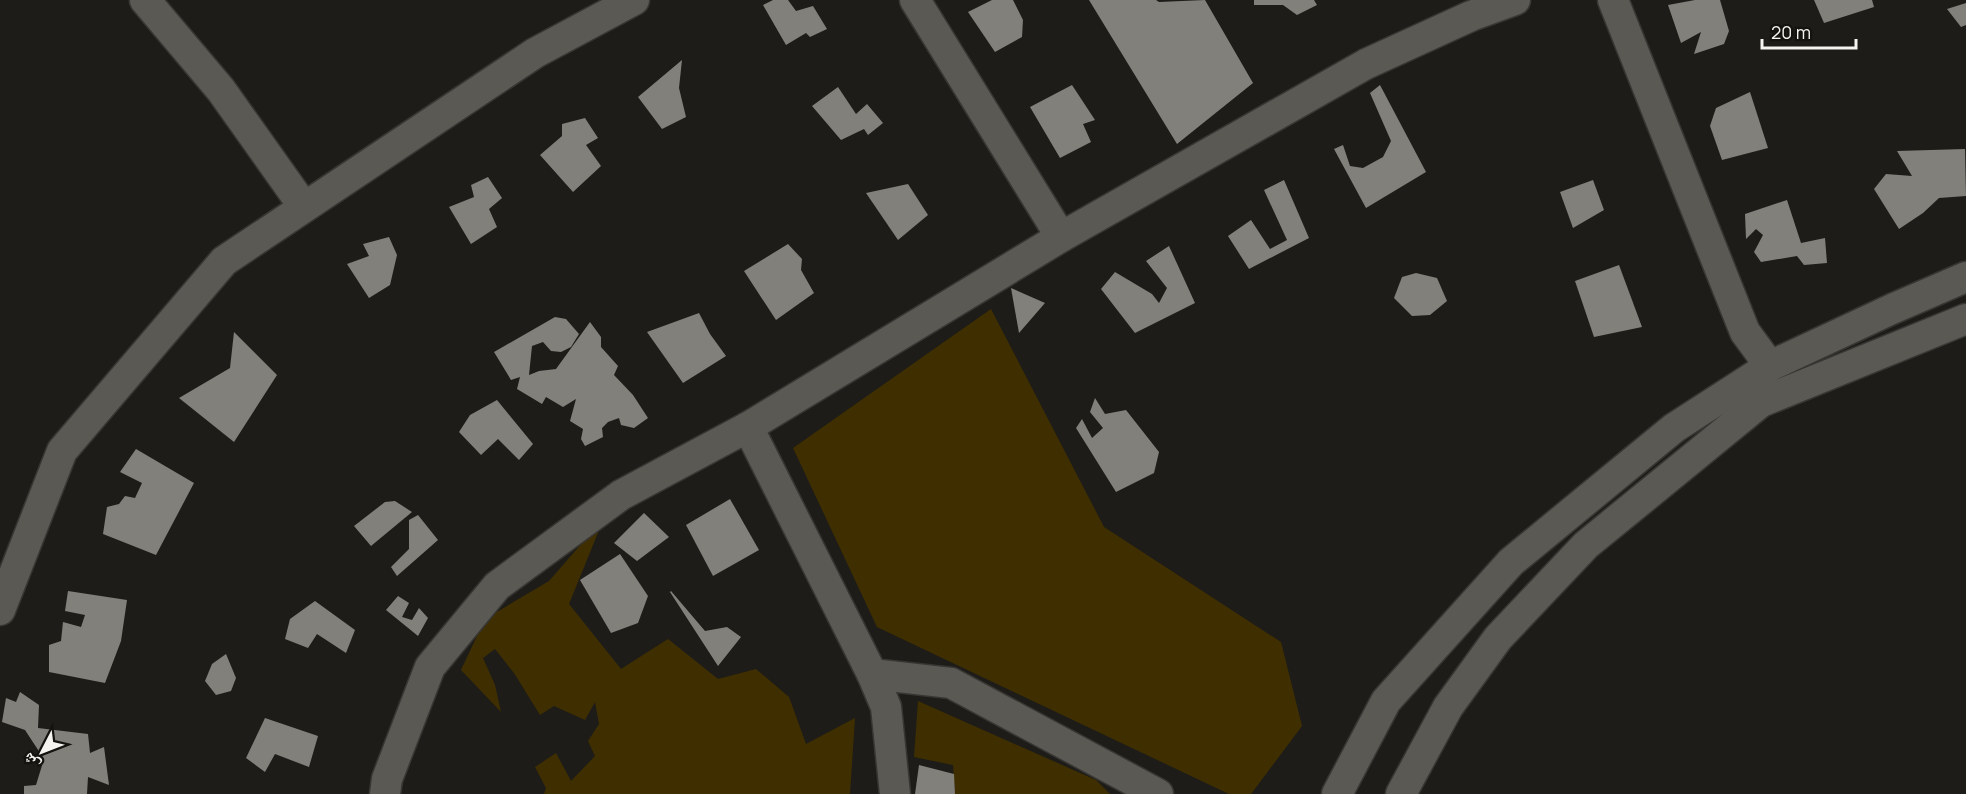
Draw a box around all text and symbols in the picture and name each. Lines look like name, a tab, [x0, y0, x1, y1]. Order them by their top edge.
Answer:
scale bar	[1762, 12, 1856, 50]
text: 20 m	[1771, 20, 1811, 44]
north arrow	[12, 722, 72, 782]
text: ش	[17, 748, 45, 776]

